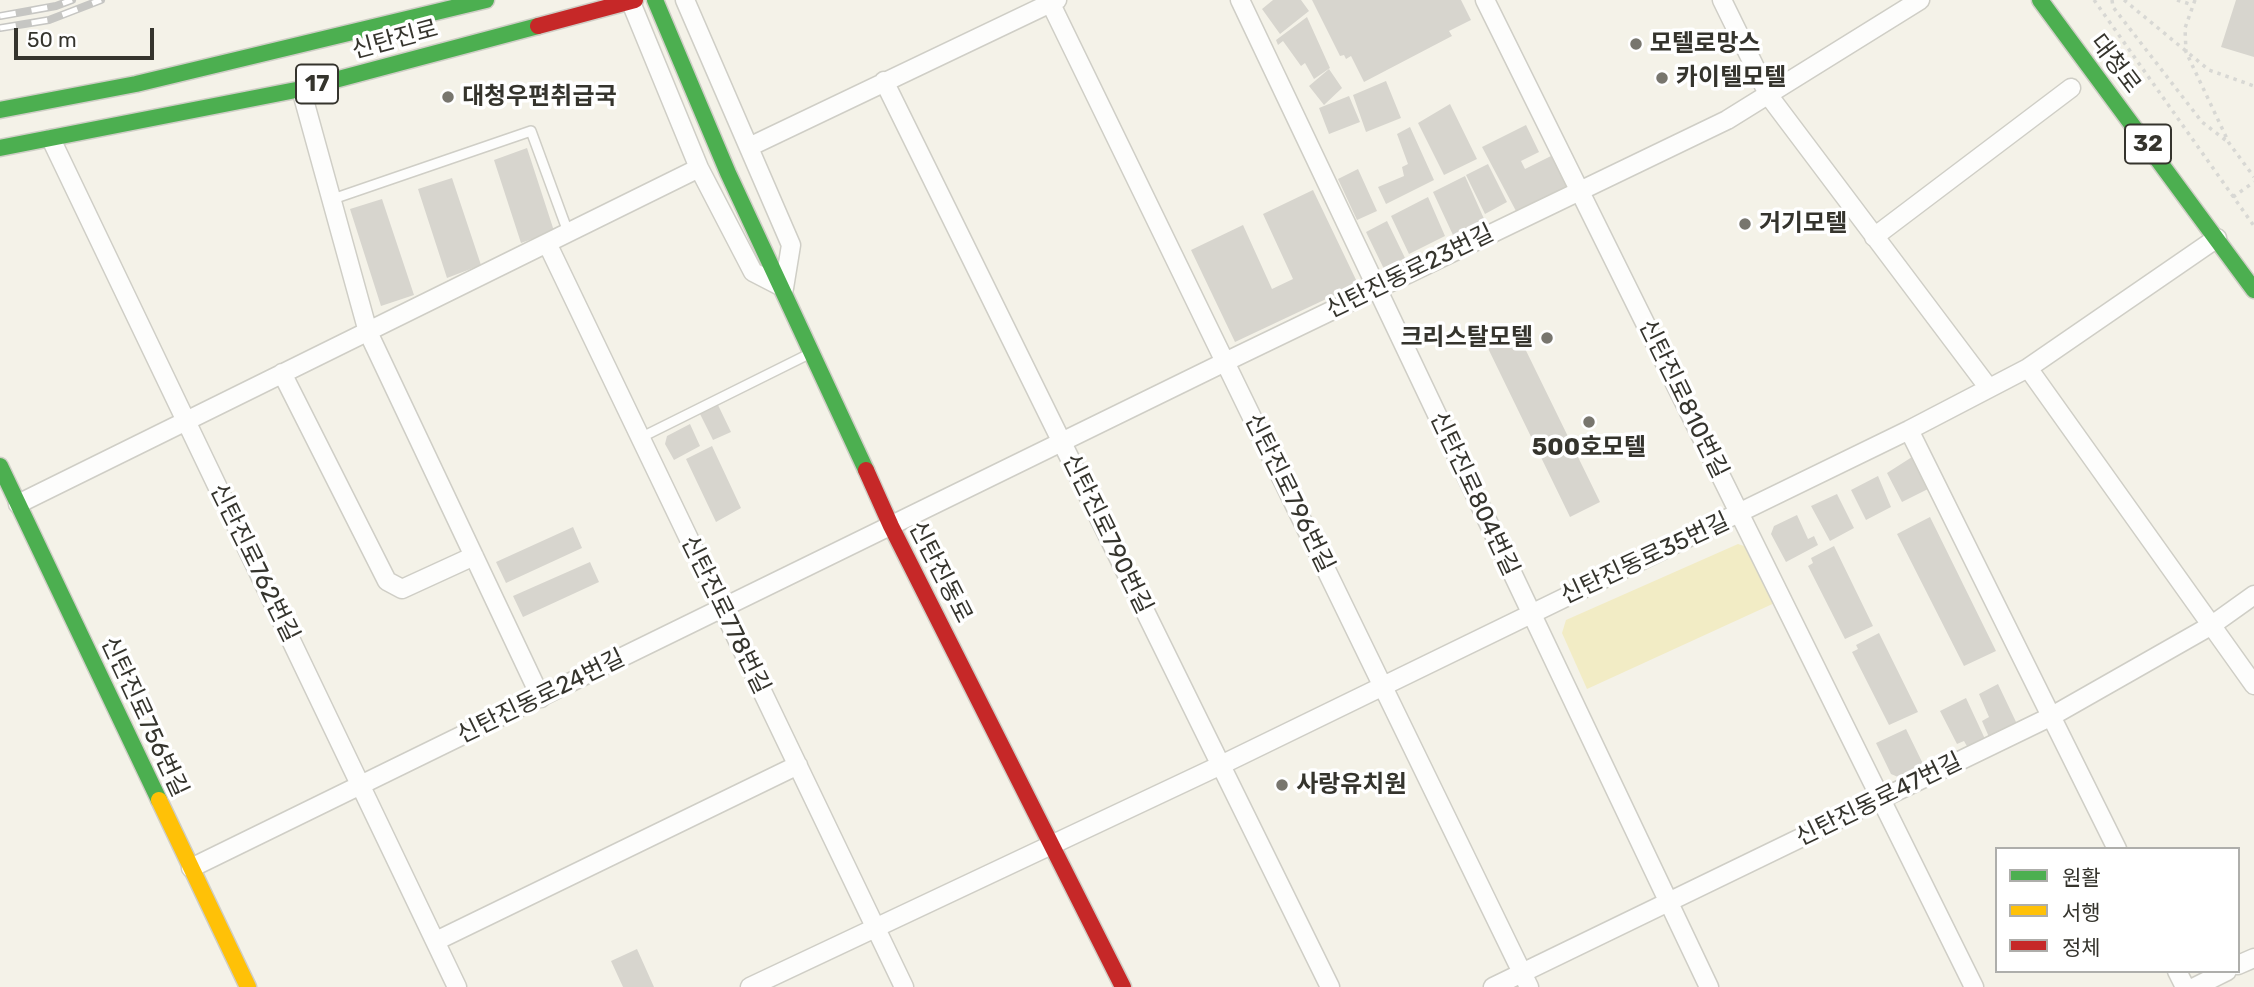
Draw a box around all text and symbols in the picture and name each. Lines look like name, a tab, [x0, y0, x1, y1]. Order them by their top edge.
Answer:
scale bar	[18, 14, 158, 58]
street label: 신탄진로	[349, 15, 441, 65]
text: 50 m	[27, 27, 77, 52]
street label: 대청로	[2084, 29, 2146, 99]
place label: 모텔로망스	[1650, 30, 1760, 58]
marker: 모텔로망스	[1628, 36, 1644, 52]
road number: 17	[296, 64, 338, 104]
place label: 카이텔모텔	[1676, 64, 1786, 92]
marker: 카이텔모텔	[1654, 70, 1670, 86]
place label: 대청우편취급국	[462, 83, 617, 111]
marker: 대청우편취급국	[440, 89, 456, 105]
road number: 32	[2125, 125, 2171, 164]
place label: 거기모텔	[1759, 210, 1847, 238]
marker: 거기모텔	[1737, 216, 1753, 232]
street label: 신탄진동로23번길	[1321, 219, 1499, 325]
street label: 신탄진로810번길	[1632, 315, 1734, 483]
place label: 크리스탈모텔	[1401, 324, 1533, 352]
marker: 크리스탈모텔	[1539, 330, 1555, 346]
street label: 신탄진로804번길	[1423, 407, 1525, 581]
street label: 신탄진로796번길	[1238, 409, 1340, 577]
marker: 500호모텔	[1581, 414, 1597, 430]
place label: 500호모텔	[1532, 434, 1646, 462]
street label: 신탄진로790번길	[1056, 449, 1158, 619]
street label: 신탄진로762번길	[203, 479, 305, 647]
street label: 신탄진동로35번길	[1556, 507, 1734, 611]
street label: 신탄진동로	[902, 516, 978, 628]
street label: 신탄진로778번길	[674, 531, 776, 699]
street label: 신탄진로756번길	[94, 632, 194, 802]
street label: 신탄진동로24번길	[452, 644, 630, 750]
street label: 신탄진동로47번길	[1791, 747, 1967, 853]
place label: 사랑유치원	[1296, 771, 1406, 799]
marker: 사랑유치원	[1274, 777, 1290, 793]
legend	[1995, 847, 2240, 973]
text: 원활	[2062, 865, 2101, 890]
text: 서행	[2062, 900, 2101, 925]
text: 정체	[2062, 935, 2101, 960]

